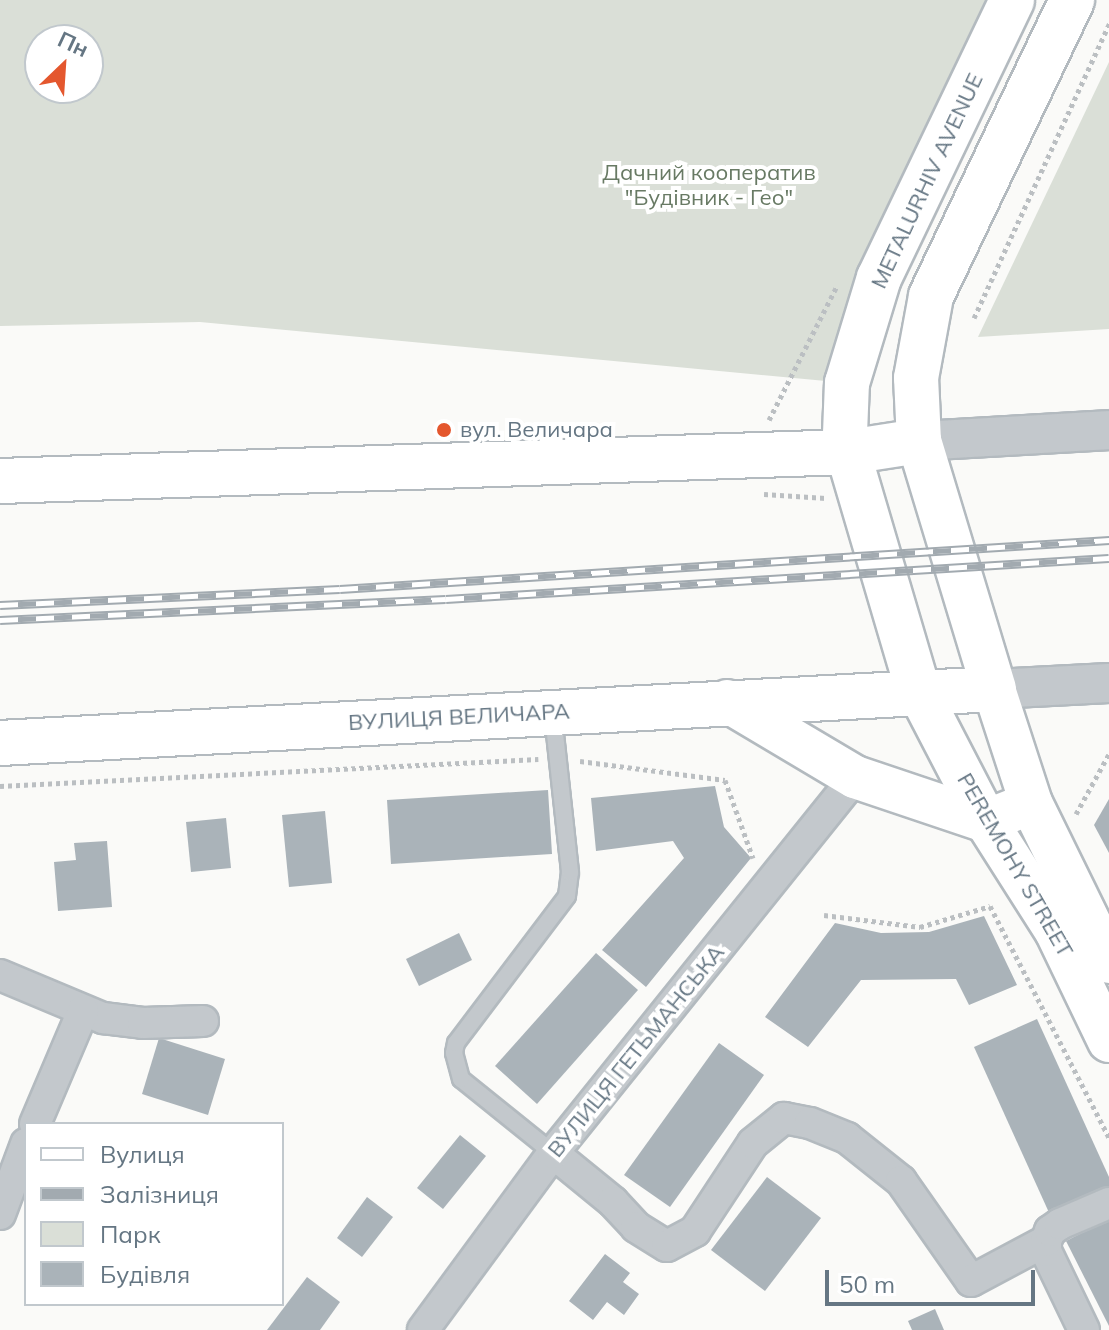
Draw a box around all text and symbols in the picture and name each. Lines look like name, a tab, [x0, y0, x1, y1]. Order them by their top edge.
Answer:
north arrow	[24, 24, 104, 104]
text: Пн	[54, 25, 93, 63]
street label: METALURHIV AVENUE	[866, 69, 988, 293]
park label: Дачний кооператив "Будівник - Гео"	[602, 159, 816, 210]
place label: вул. Величара	[460, 417, 613, 443]
marker: вул. Величара	[435, 421, 453, 439]
street label: ВУЛИЦЯ ВЕЛИЧАРА	[347, 698, 571, 736]
street label: PEREMOHY STREET	[952, 768, 1078, 962]
street label: ВУЛИЦЯ ГЕТЬМАНСЬКА	[542, 939, 730, 1163]
legend	[24, 1122, 284, 1306]
text: Вулиця	[100, 1139, 185, 1169]
text: Залізниця	[100, 1179, 219, 1209]
text: Парк	[100, 1219, 161, 1249]
scale bar	[829, 1254, 1039, 1304]
text: Будівля	[100, 1259, 190, 1289]
text: 50 m	[839, 1269, 895, 1299]

